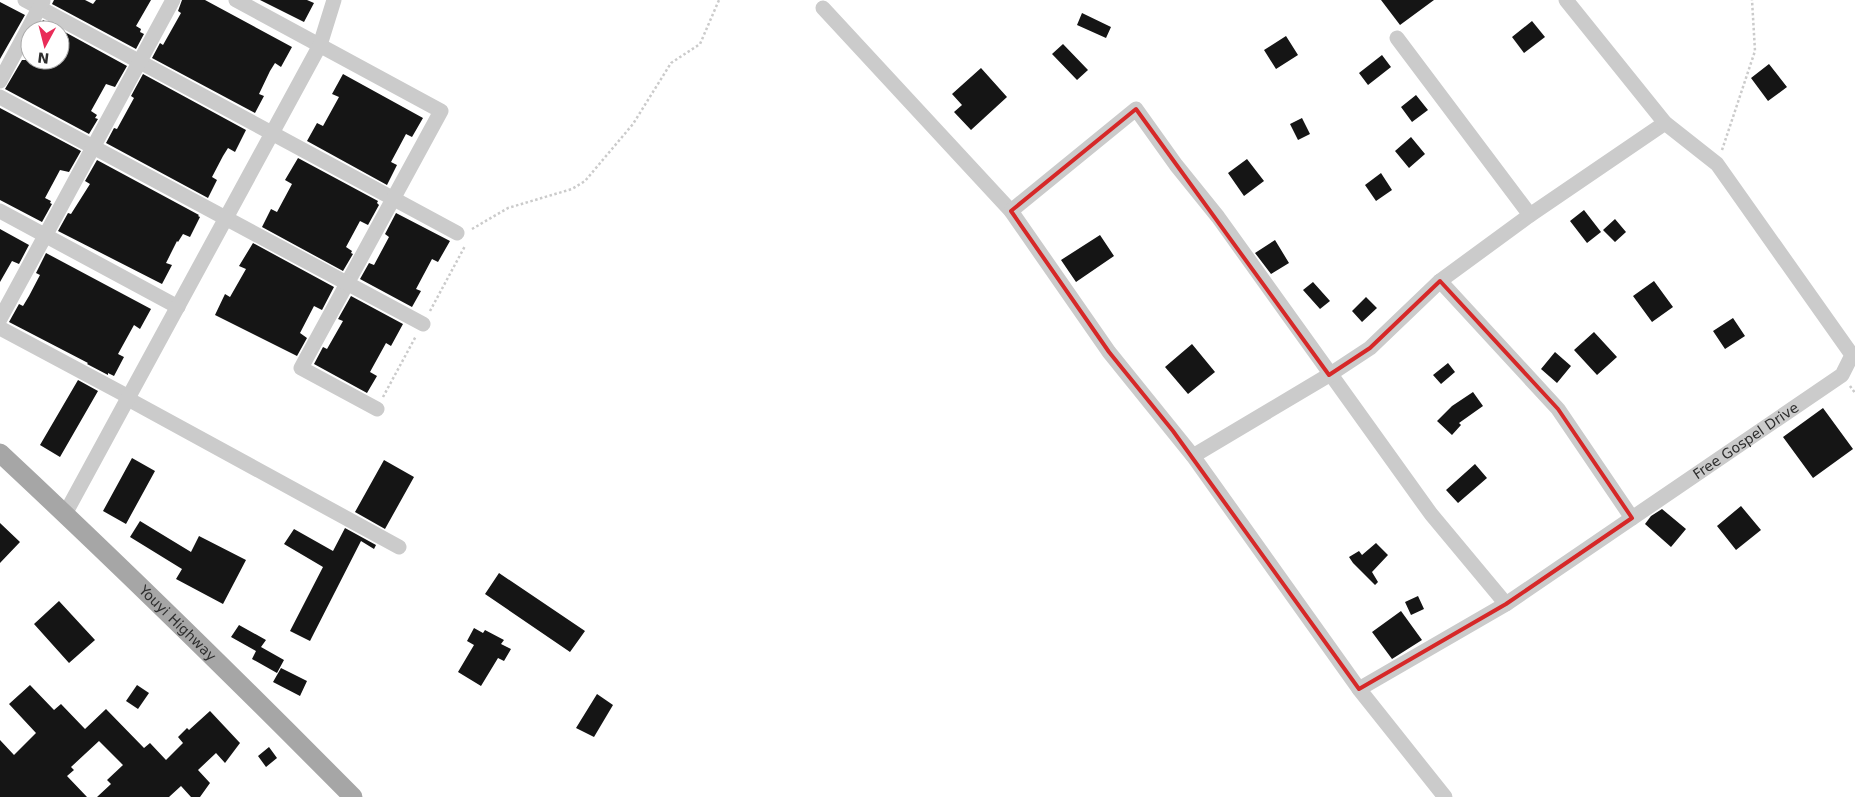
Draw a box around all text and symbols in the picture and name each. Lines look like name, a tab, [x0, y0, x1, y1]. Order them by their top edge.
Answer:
north arrow	[20, 20, 70, 70]
text: N	[37, 49, 50, 67]
street label: Free Gospel Drive	[1690, 399, 1802, 482]
street label: Youyi Highway	[135, 581, 220, 664]

